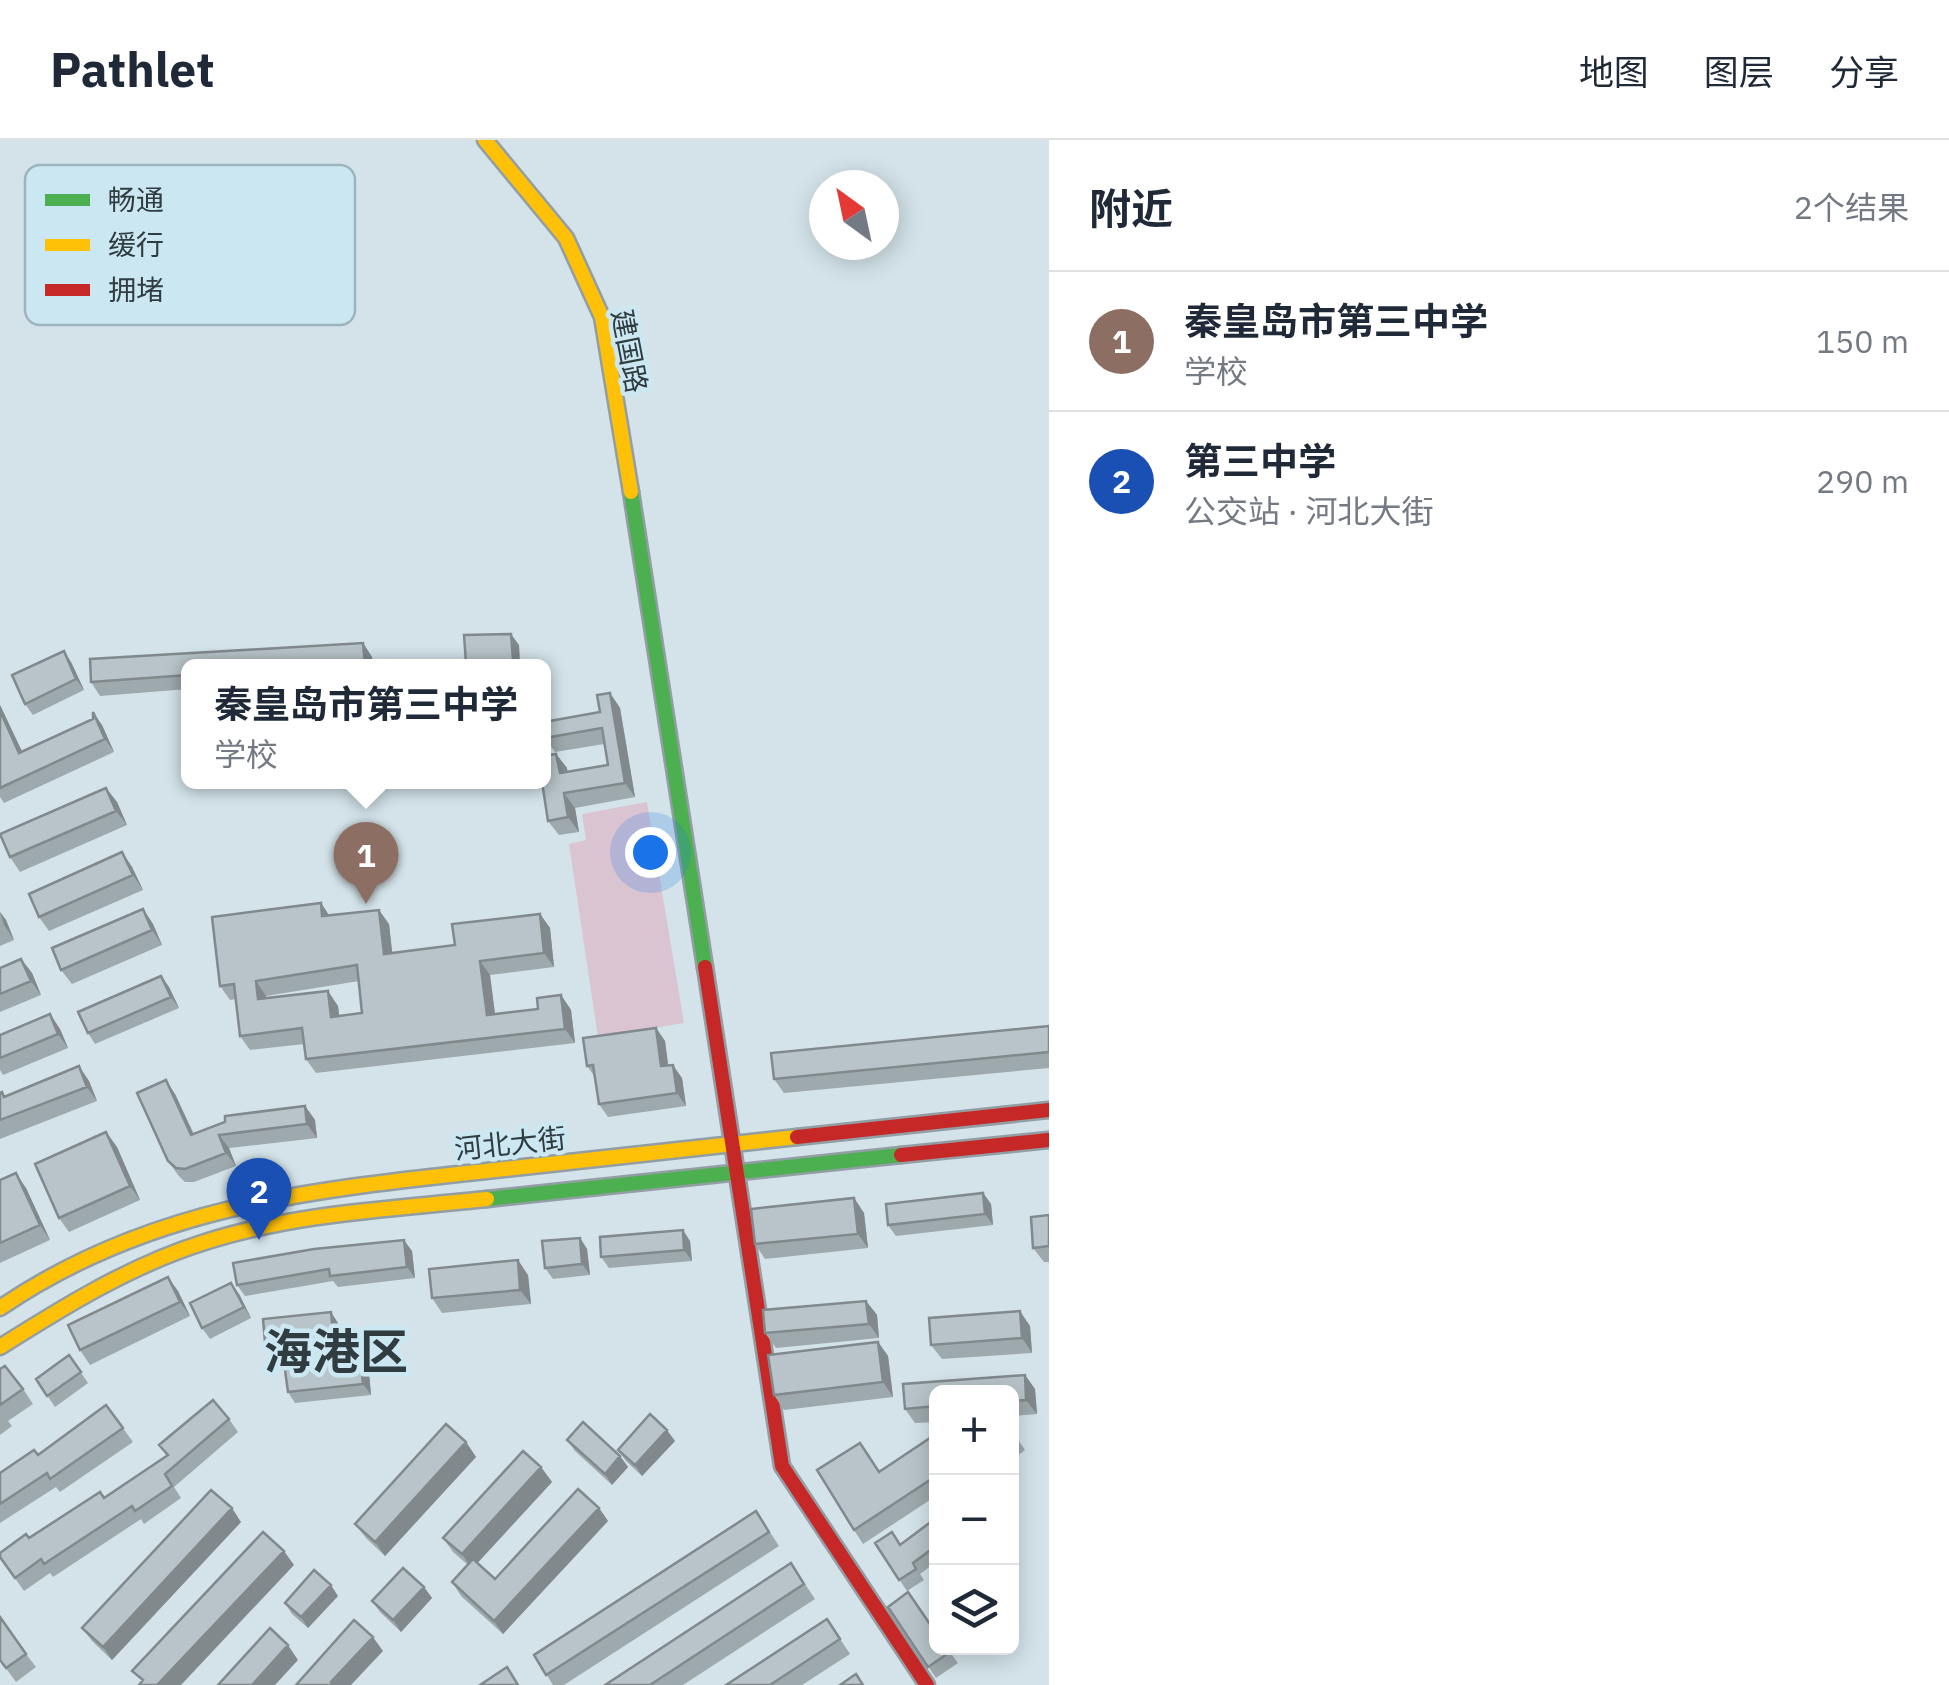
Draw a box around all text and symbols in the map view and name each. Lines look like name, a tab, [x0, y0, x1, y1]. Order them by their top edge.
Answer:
text: Pathlet	[50, 38, 215, 100]
text: 地图	[1579, 49, 1649, 95]
text: 图层	[1704, 49, 1774, 95]
text: 分享	[1829, 49, 1899, 95]
legend	[25, 165, 355, 325]
north arrow	[809, 170, 899, 260]
text: 畅通	[108, 181, 164, 218]
text: 附近	[1089, 181, 1173, 236]
text: 2个结果	[1794, 186, 1909, 228]
text: 缓行	[108, 226, 164, 263]
text: 拥堵	[108, 271, 164, 308]
text: 秦皇岛市第三中学	[1184, 296, 1488, 345]
street label: 建国路	[604, 306, 656, 396]
text: 1	[1112, 320, 1131, 362]
text: 150 m	[1816, 320, 1909, 362]
text: 学校	[1184, 350, 1248, 392]
text: 第三中学	[1184, 436, 1336, 485]
text: 2	[1112, 460, 1131, 502]
text: 290 m	[1816, 460, 1909, 502]
text: 公交站 · 河北大街	[1184, 490, 1434, 532]
popup	[181, 659, 551, 789]
text: 秦皇岛市第三中学	[214, 679, 518, 728]
text: 学校	[214, 733, 278, 775]
pin: 1	[334, 822, 398, 904]
your location	[625, 827, 676, 878]
street label: 河北大街	[452, 1119, 568, 1167]
pin: 2	[226, 1158, 292, 1240]
district label: 海港区	[264, 1320, 408, 1382]
map controls	[929, 1385, 1019, 1655]
button: +	[929, 1385, 1019, 1475]
button: −	[929, 1475, 1019, 1565]
button: layers	[929, 1565, 1019, 1655]

